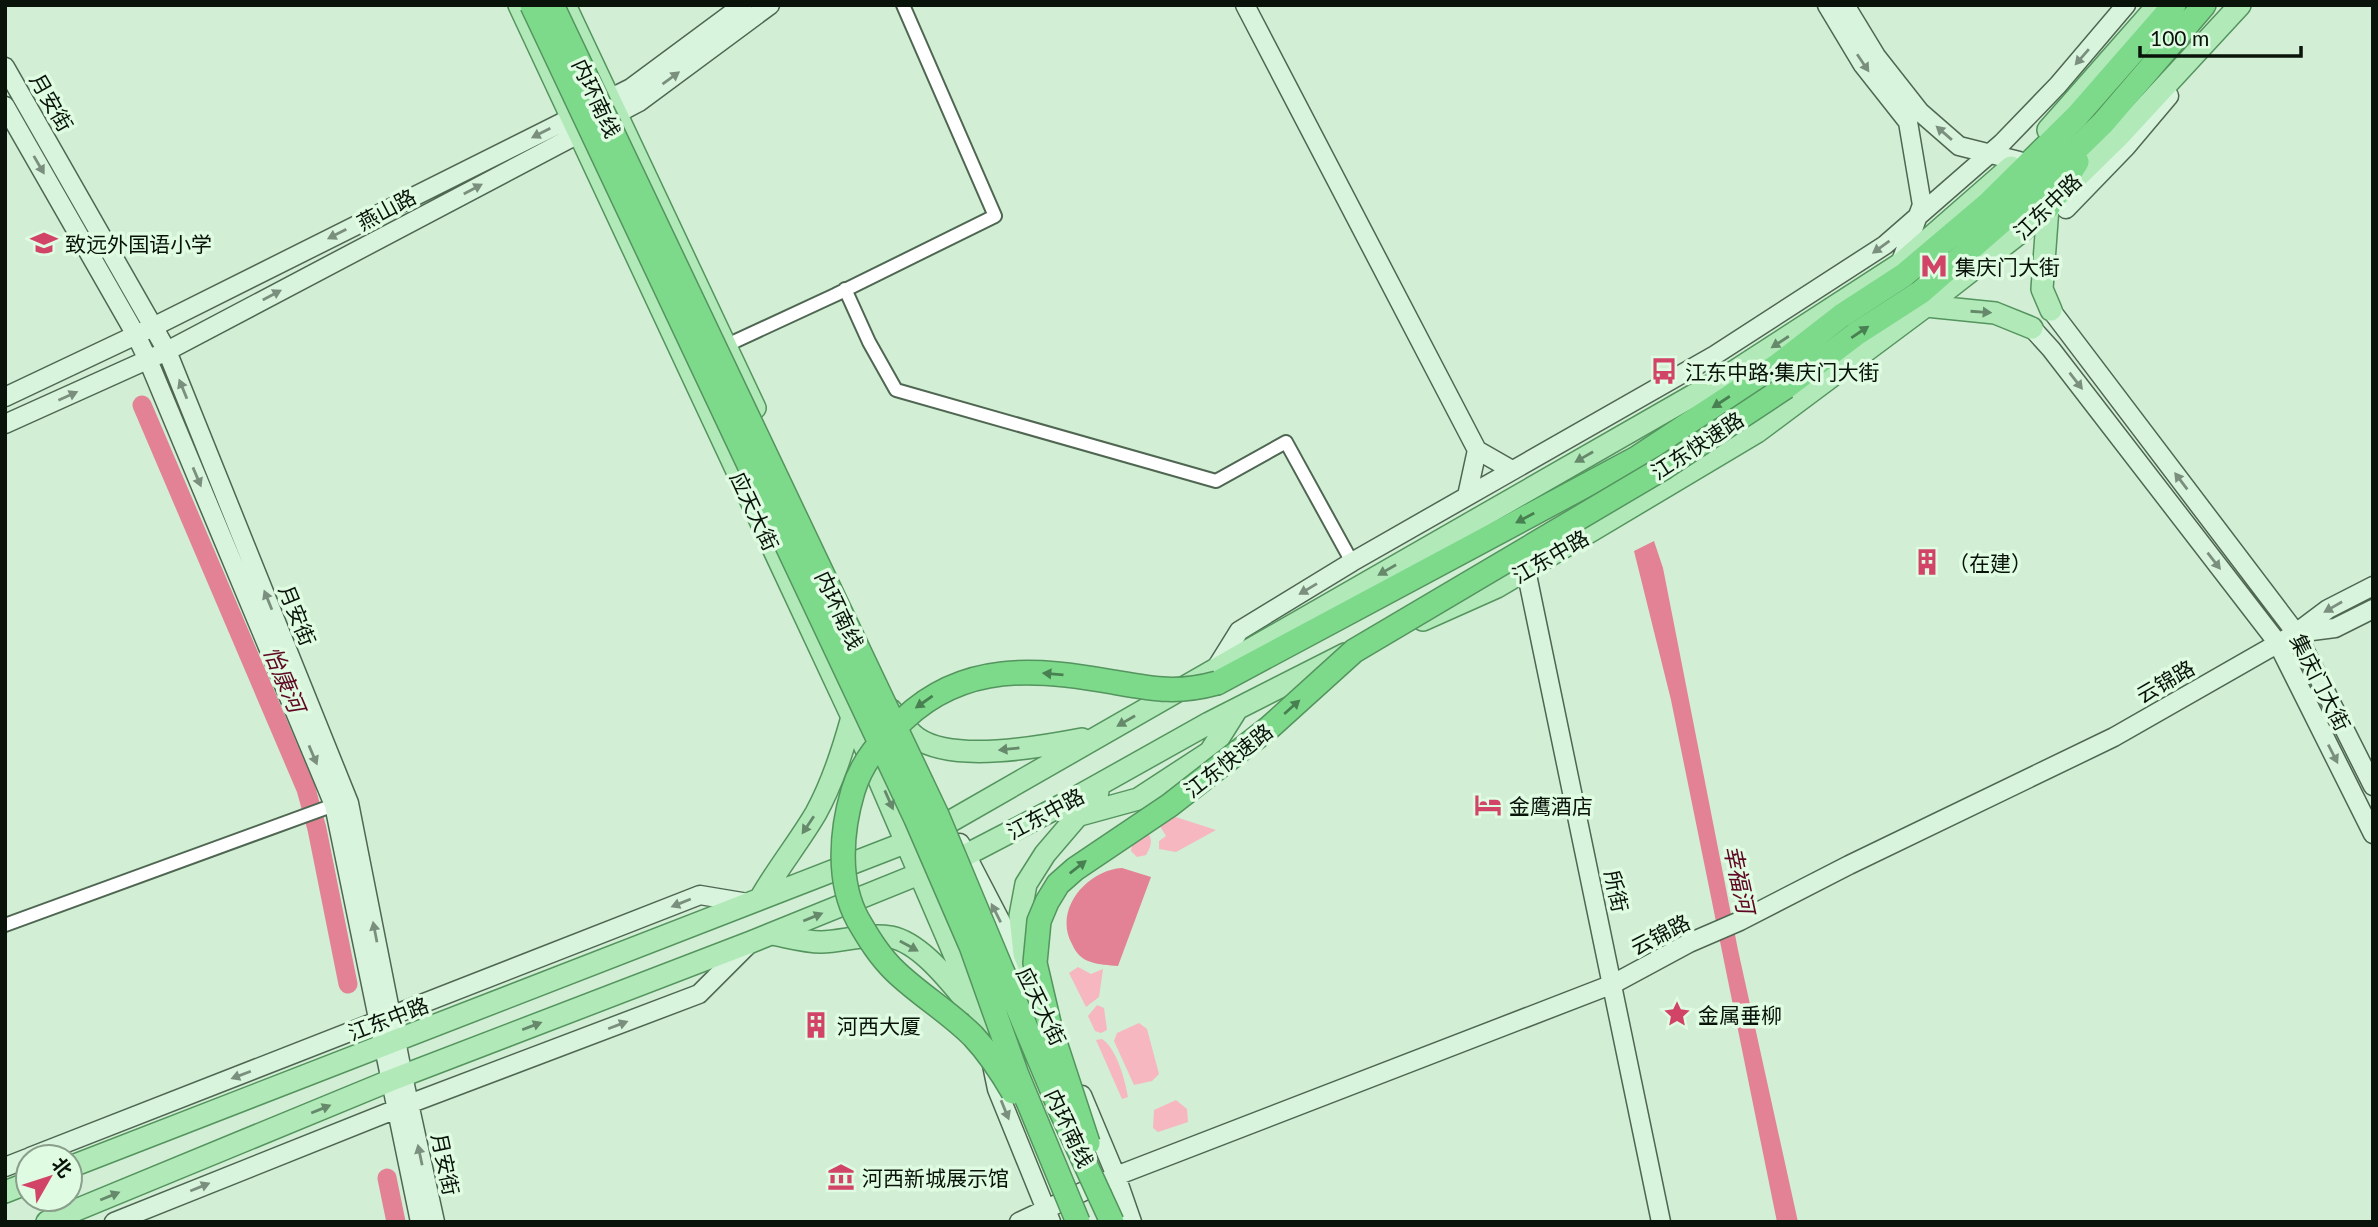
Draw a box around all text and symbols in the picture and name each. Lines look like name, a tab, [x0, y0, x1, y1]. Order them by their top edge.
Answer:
scale bar	[2140, 14, 2301, 58]
text: 100 m	[2150, 25, 2209, 50]
one-way arrow	[2074, 48, 2090, 66]
one-way arrow	[1856, 54, 1870, 72]
street label: 内环南线	[568, 55, 626, 141]
street label: 月安街	[25, 68, 79, 136]
one-way arrow	[662, 72, 680, 86]
one-way arrow	[1936, 126, 1953, 141]
one-way arrow	[531, 127, 551, 138]
one-way arrow	[33, 155, 45, 175]
street label: 江东中路	[2008, 168, 2086, 244]
street label: 燕山路	[352, 183, 420, 235]
one-way arrow	[463, 183, 482, 195]
school or university icon: 致远外国语小学	[29, 228, 59, 258]
one-way arrow	[327, 229, 347, 240]
place label: 致远外国语小学	[65, 231, 212, 256]
one-way arrow	[1872, 239, 1890, 253]
metro station icon: 集庆门大街	[1919, 251, 1949, 281]
place label: 集庆门大街	[1955, 254, 2060, 279]
one-way arrow	[262, 290, 282, 302]
one-way arrow	[1970, 306, 1992, 317]
one-way arrow	[1851, 325, 1869, 339]
one-way arrow	[1770, 335, 1790, 348]
bus stop icon: 江东中路·集庆门大街	[1649, 356, 1679, 386]
place label: 江东中路·集庆门大街	[1685, 359, 1879, 384]
one-way arrow	[2068, 372, 2082, 390]
one-way arrow	[177, 379, 188, 400]
one-way arrow	[57, 390, 78, 401]
one-way arrow	[1711, 396, 1730, 409]
street label: 江东快速路	[1646, 406, 1748, 484]
one-way arrow	[1574, 451, 1594, 463]
one-way arrow	[191, 467, 202, 488]
street label: 应天大街	[726, 468, 784, 554]
one-way arrow	[2174, 472, 2188, 490]
one-way arrow	[1515, 512, 1535, 524]
street label: 江东中路	[1507, 524, 1593, 588]
building icon: （在建）	[1912, 547, 1942, 577]
place label: （在建）	[1948, 550, 2032, 575]
one-way arrow	[2207, 552, 2221, 570]
one-way arrow	[1377, 564, 1396, 576]
street label: 内环南线	[811, 567, 869, 653]
street label: 月安街	[275, 581, 321, 649]
one-way arrow	[1298, 583, 1317, 596]
one-way arrow	[262, 590, 273, 611]
one-way arrow	[2323, 601, 2343, 613]
street label: 集庆门大街	[2286, 630, 2356, 734]
water label: 怡康河	[259, 642, 313, 720]
street label: 云锦路	[2131, 654, 2199, 708]
one-way arrow	[1042, 668, 1064, 679]
one-way arrow	[915, 695, 933, 709]
one-way arrow	[1283, 699, 1301, 715]
one-way arrow	[1116, 714, 1135, 727]
street label: 江东快速路	[1179, 718, 1277, 802]
one-way arrow	[307, 744, 318, 765]
one-way arrow	[998, 744, 1020, 755]
one-way arrow	[2327, 744, 2338, 764]
street label: 江东中路	[1002, 782, 1088, 844]
one-way arrow	[883, 790, 895, 810]
hotel icon: 金鹰酒店	[1473, 790, 1503, 820]
place label: 金鹰酒店	[1509, 793, 1593, 818]
one-way arrow	[802, 815, 815, 835]
water label: 幸福河	[1719, 842, 1762, 920]
one-way arrow	[1069, 860, 1087, 875]
street label: 所街	[1600, 868, 1634, 914]
one-way arrow	[671, 897, 692, 908]
one-way arrow	[991, 903, 1002, 923]
street label: 云锦路	[1626, 909, 1694, 959]
one-way arrow	[802, 911, 823, 922]
one-way arrow	[370, 921, 381, 943]
one-way arrow	[899, 940, 918, 952]
street label: 应天大街	[1012, 963, 1072, 1049]
street label: 江东中路	[344, 991, 432, 1045]
place icon: 金属垂柳	[1662, 999, 1692, 1029]
place label: 金属垂柳	[1698, 1002, 1782, 1027]
building icon: 河西大厦	[801, 1010, 831, 1040]
place label: 河西大厦	[837, 1013, 921, 1038]
one-way arrow	[607, 1019, 628, 1030]
one-way arrow	[522, 1020, 543, 1031]
one-way arrow	[231, 1069, 252, 1080]
street label: 内环南线	[1041, 1085, 1099, 1171]
one-way arrow	[1000, 1100, 1011, 1121]
one-way arrow	[310, 1104, 331, 1115]
street label: 月安街	[427, 1131, 465, 1197]
north arrow	[14, 1143, 84, 1213]
one-way arrow	[415, 1144, 426, 1166]
text: 北	[48, 1152, 78, 1182]
museum icon: 河西新城展示馆	[826, 1162, 856, 1192]
place label: 河西新城展示馆	[862, 1165, 1009, 1190]
one-way arrow	[190, 1182, 211, 1193]
one-way arrow	[100, 1190, 121, 1201]

